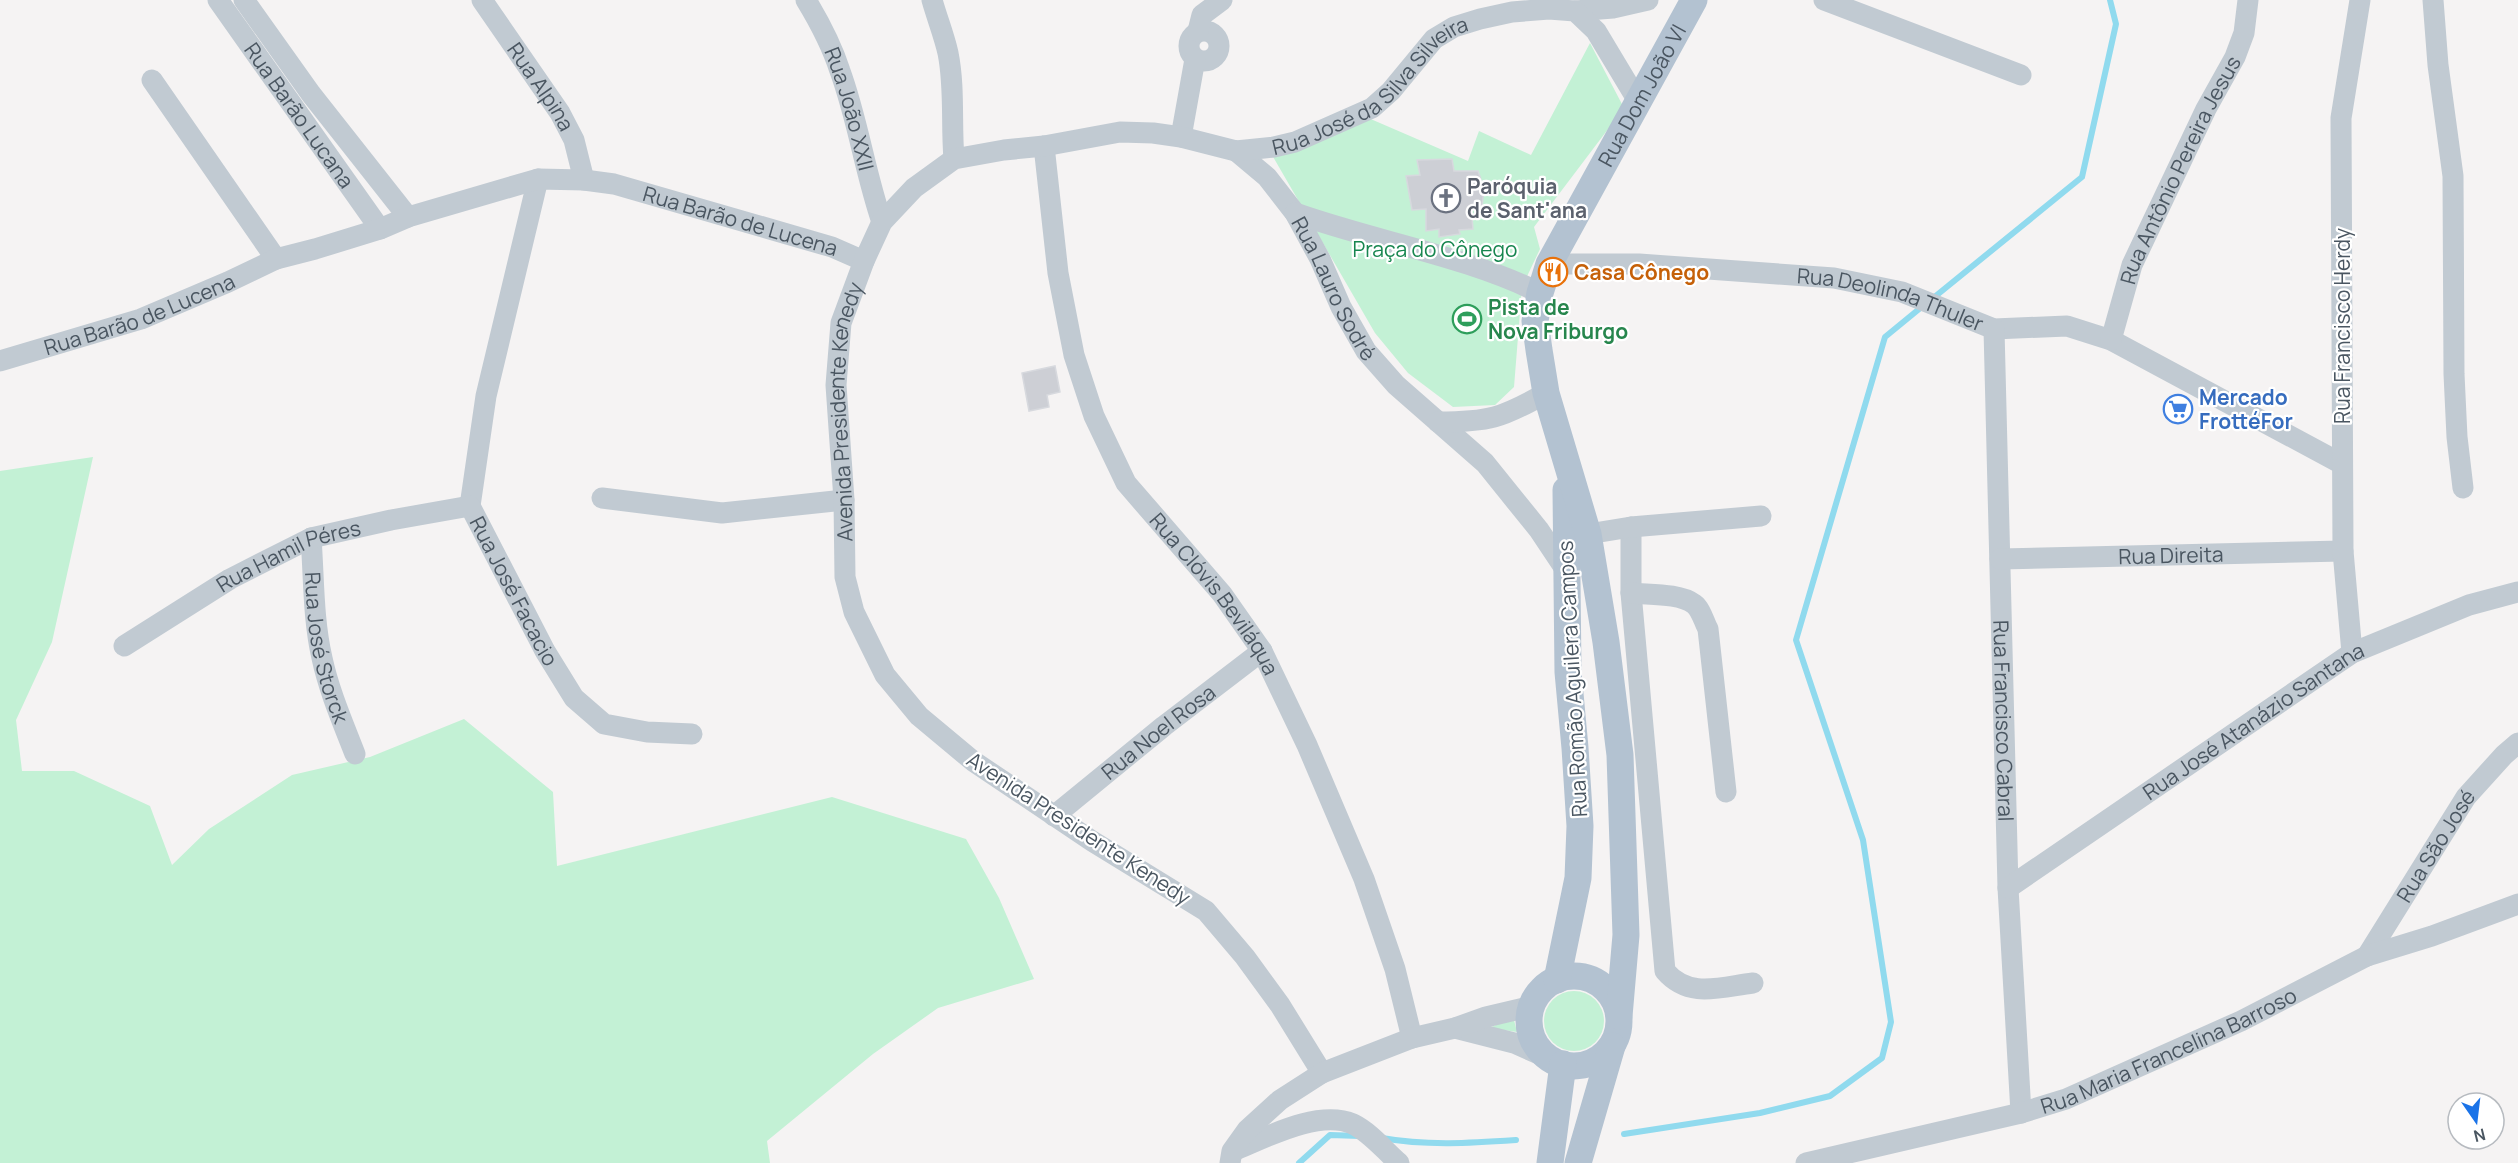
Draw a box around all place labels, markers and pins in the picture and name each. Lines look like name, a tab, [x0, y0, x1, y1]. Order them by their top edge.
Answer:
place label: Paróquia de Sant'ana	[1467, 172, 1587, 224]
church icon: Paróquia de Sant'ana	[1430, 182, 1462, 214]
restaurant icon: Casa Cônego	[1537, 256, 1569, 288]
place label: Casa Cônego	[1574, 258, 1709, 286]
place label: Pista de Nova Friburgo	[1488, 293, 1628, 345]
sports icon: Pista de Nova Friburgo	[1451, 303, 1483, 335]
place label: Mercado FrottéFor	[2199, 383, 2293, 435]
supermarket icon: Mercado FrottéFor	[2162, 393, 2194, 425]

